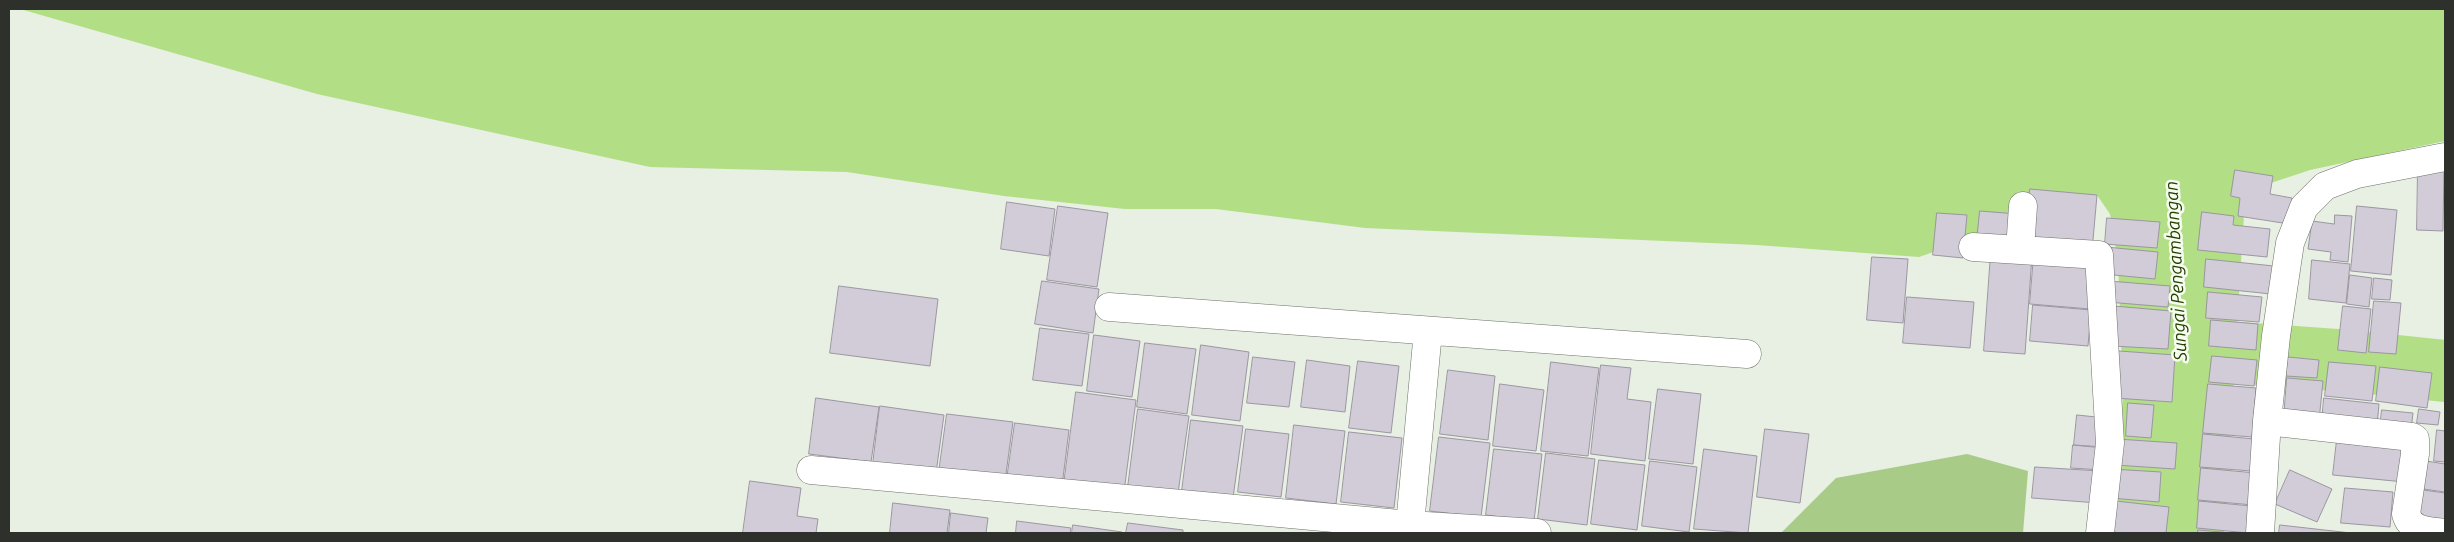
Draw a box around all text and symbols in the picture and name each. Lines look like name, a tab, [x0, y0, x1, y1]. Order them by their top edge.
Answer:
water label: Sungai Pengambangan	[2160, 180, 2192, 362]

